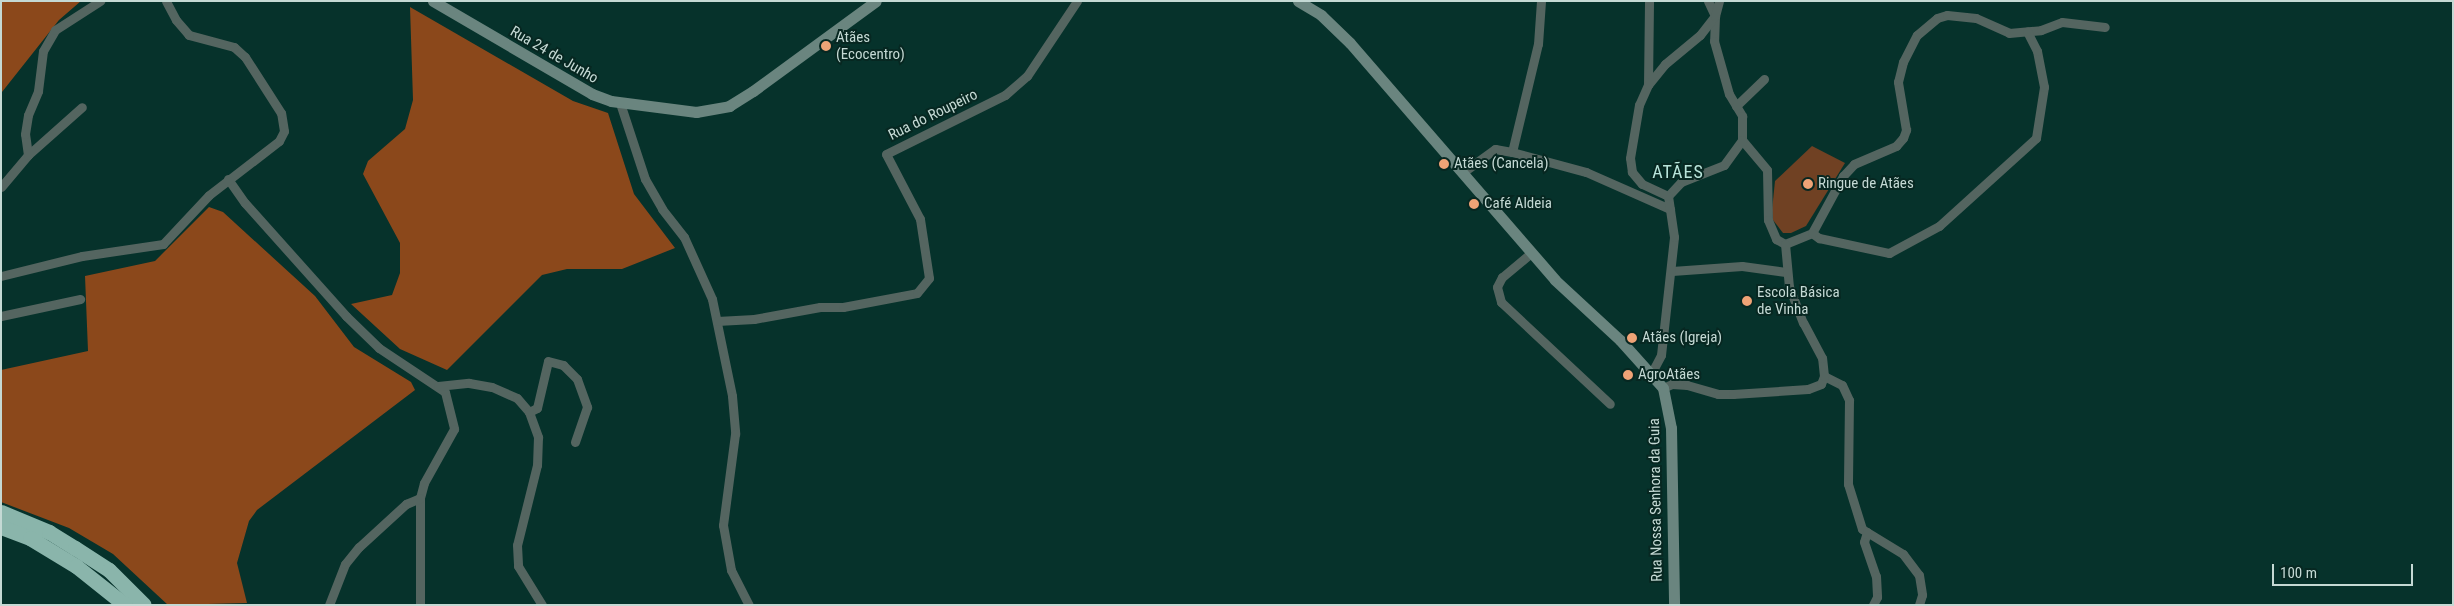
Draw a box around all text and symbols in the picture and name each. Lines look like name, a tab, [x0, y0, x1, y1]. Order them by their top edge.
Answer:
street label: Rua 24 de Junho	[507, 23, 601, 87]
place label: Atães (Ecocentro)	[836, 28, 905, 63]
marker: Atães (Ecocentro)	[820, 40, 832, 52]
street label: Rua do Roupeiro	[886, 86, 980, 144]
place label: Atães (Cancela)	[1454, 155, 1548, 173]
marker: Atães (Cancela)	[1438, 158, 1450, 170]
district label: ATÃES	[1652, 161, 1704, 183]
place label: Ringue de Atães	[1818, 175, 1914, 193]
marker: Ringue de Atães	[1802, 178, 1814, 190]
place label: Café Aldeia	[1484, 195, 1552, 213]
marker: Café Aldeia	[1468, 198, 1480, 210]
place label: Escola Básica de Vinha	[1757, 283, 1840, 318]
marker: Escola Básica de Vinha	[1741, 295, 1753, 307]
place label: Atães (Igreja)	[1642, 329, 1722, 347]
marker: Atães (Igreja)	[1626, 332, 1638, 344]
place label: AgroAtães	[1638, 366, 1700, 384]
marker: AgroAtães	[1622, 369, 1634, 381]
street label: Rua Nossa Senhora da Guia	[1646, 418, 1666, 582]
scale bar	[2274, 554, 2415, 586]
text: 100 m	[2280, 564, 2317, 582]

